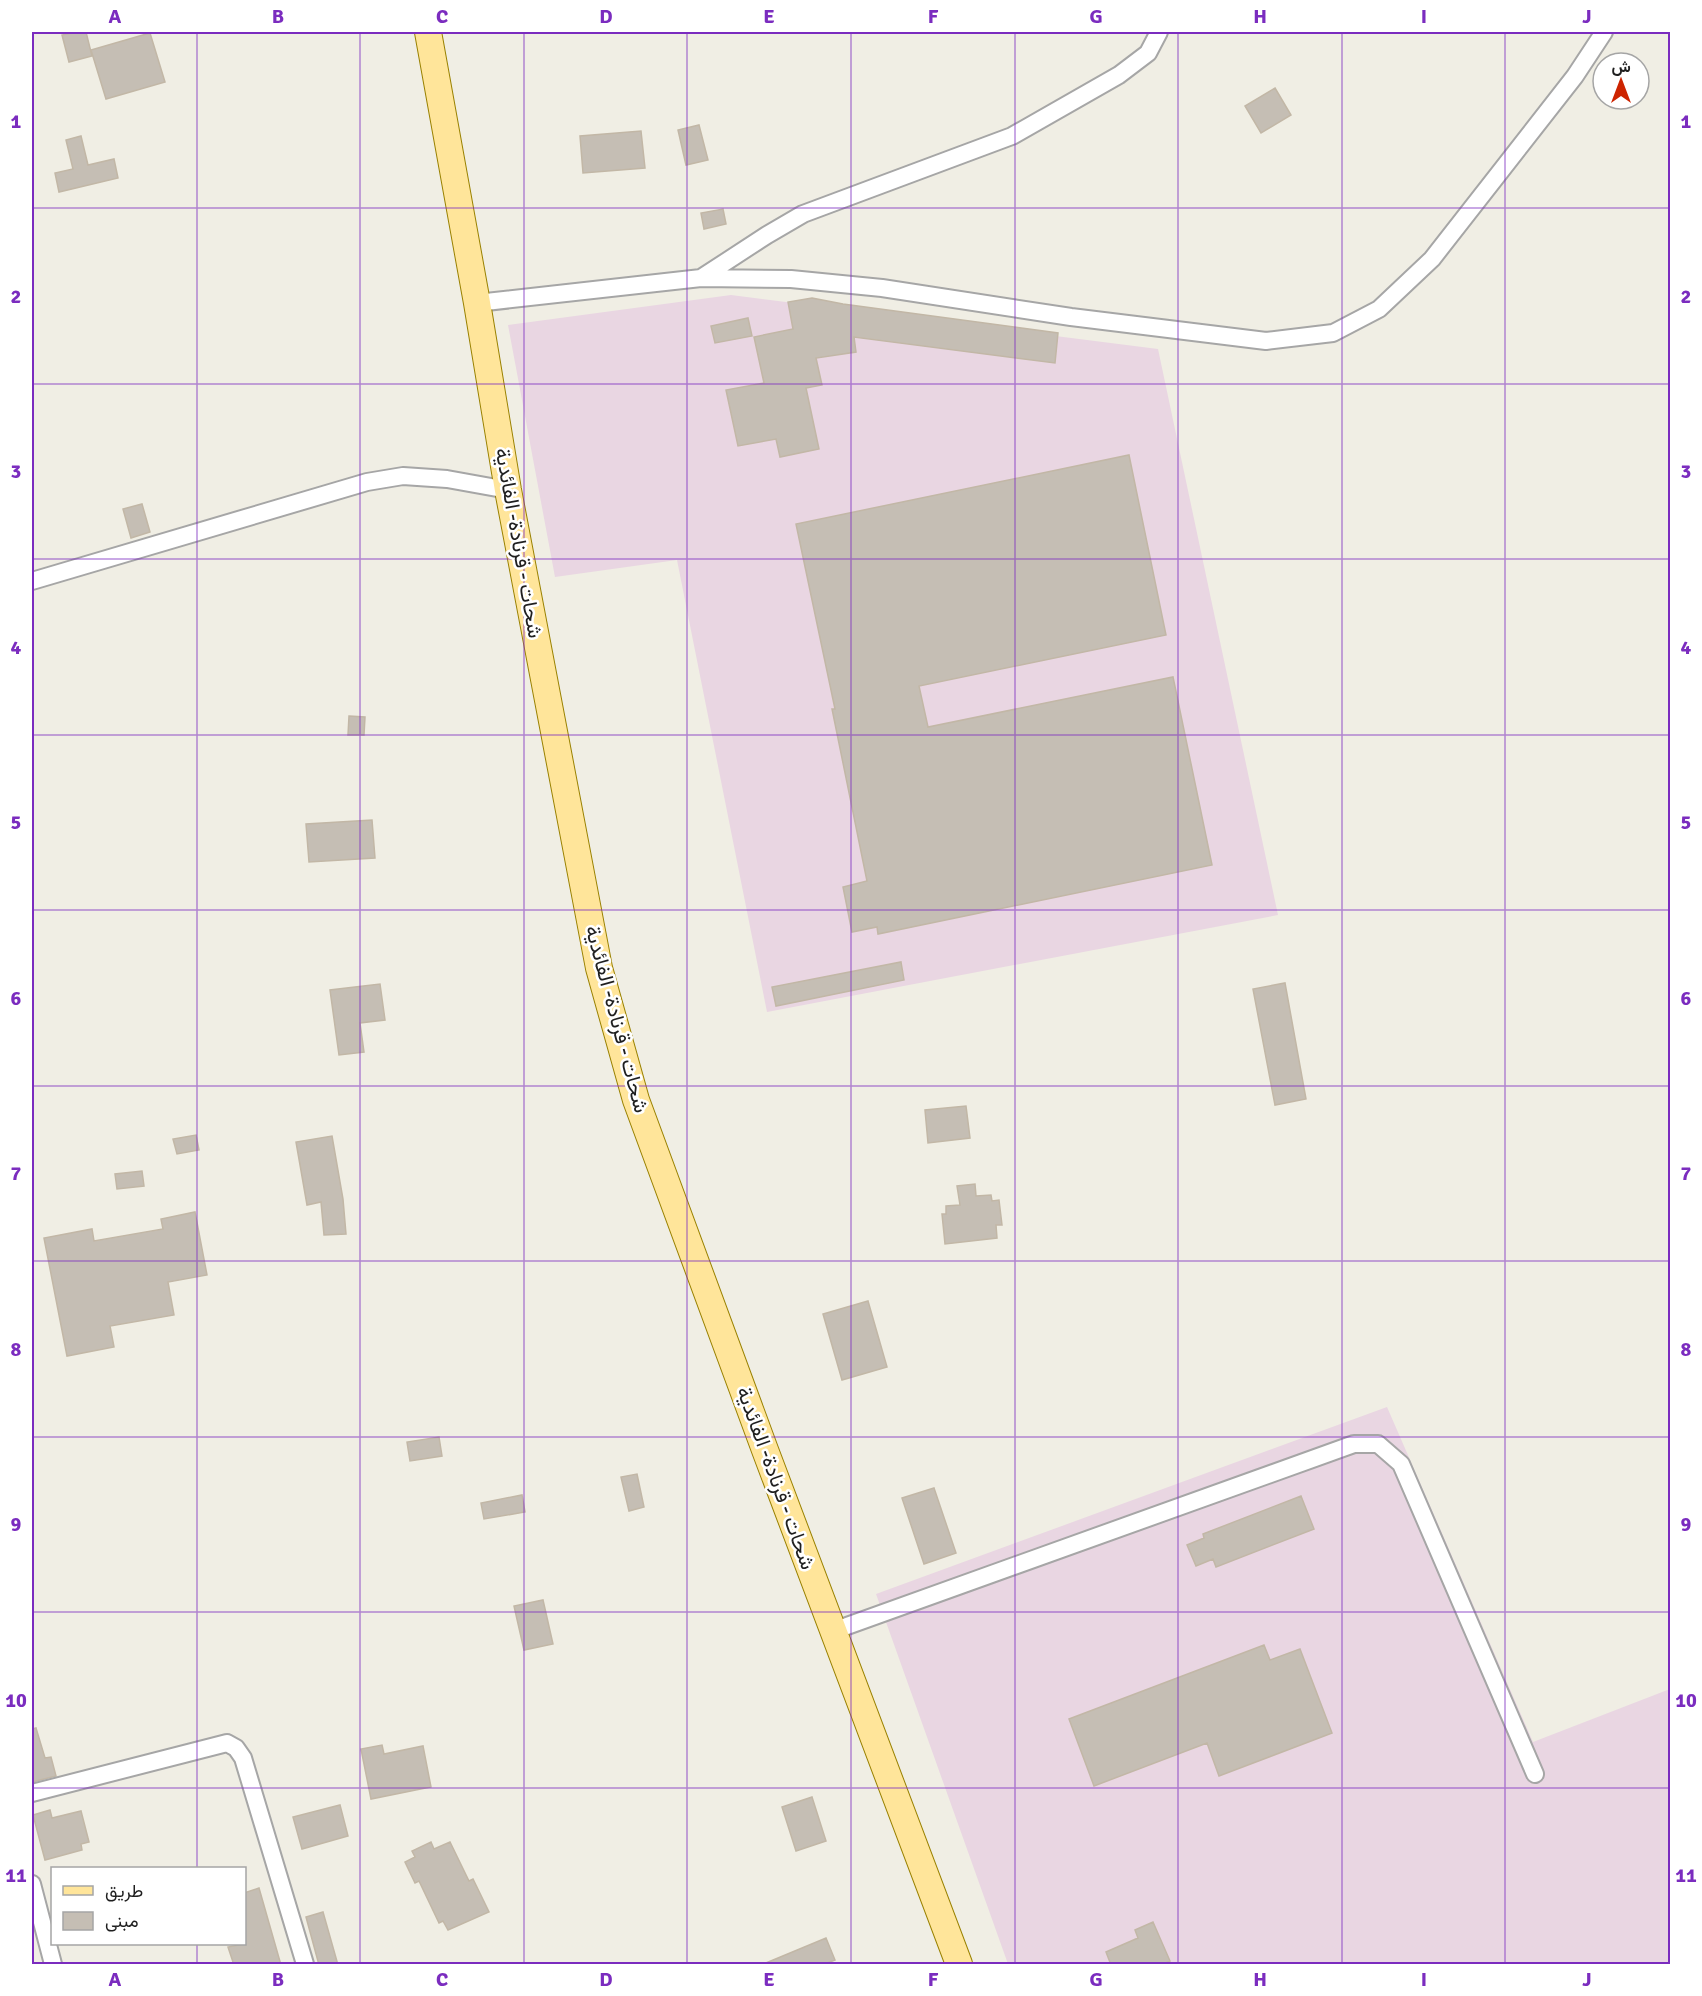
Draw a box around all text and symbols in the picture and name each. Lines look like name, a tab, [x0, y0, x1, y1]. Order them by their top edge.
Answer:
text: A	[109, 4, 122, 29]
text: B	[272, 4, 284, 29]
text: C	[436, 4, 448, 29]
text: D	[599, 4, 613, 29]
text: E	[763, 4, 775, 29]
text: F	[928, 4, 939, 29]
text: G	[1089, 4, 1103, 29]
text: H	[1253, 4, 1267, 29]
text: I	[1421, 4, 1427, 29]
text: J	[1582, 4, 1592, 29]
north arrow	[1591, 51, 1651, 111]
text: ش	[1611, 57, 1631, 77]
text: 1	[11, 109, 22, 134]
text: 1	[1681, 109, 1692, 134]
text: 2	[11, 284, 21, 309]
text: 2	[1681, 284, 1691, 309]
street label: شحات - قرنادة- الفائدية	[489, 446, 549, 640]
text: 3	[11, 459, 21, 484]
text: 3	[1681, 459, 1691, 484]
text: 4	[11, 635, 22, 660]
text: 4	[1681, 635, 1692, 660]
text: 5	[11, 810, 21, 835]
text: 5	[1681, 810, 1691, 835]
street label: شحات - قرنادة- الفائدية	[579, 923, 655, 1115]
text: 6	[11, 986, 22, 1011]
text: 6	[1681, 986, 1692, 1011]
text: 7	[11, 1161, 22, 1186]
text: 7	[1681, 1161, 1692, 1186]
text: 8	[11, 1337, 22, 1362]
text: 8	[1681, 1337, 1692, 1362]
street label: شحات - قرنادة- الفائدية	[731, 1383, 821, 1573]
text: 9	[11, 1512, 22, 1537]
text: 9	[1681, 1512, 1692, 1537]
text: 10	[5, 1688, 27, 1713]
text: 10	[1675, 1688, 1697, 1713]
text: 11	[5, 1863, 27, 1888]
text: 11	[1675, 1863, 1697, 1888]
legend	[51, 1867, 246, 1945]
text: طريق	[105, 1880, 143, 1902]
text: مبنى	[105, 1910, 139, 1932]
text: A	[109, 1967, 122, 1992]
text: B	[272, 1967, 284, 1992]
text: C	[436, 1967, 448, 1992]
text: D	[599, 1967, 613, 1992]
text: E	[763, 1967, 775, 1992]
text: F	[928, 1967, 939, 1992]
text: G	[1089, 1967, 1103, 1992]
text: H	[1253, 1967, 1267, 1992]
text: I	[1421, 1967, 1427, 1992]
text: J	[1582, 1967, 1592, 1992]

